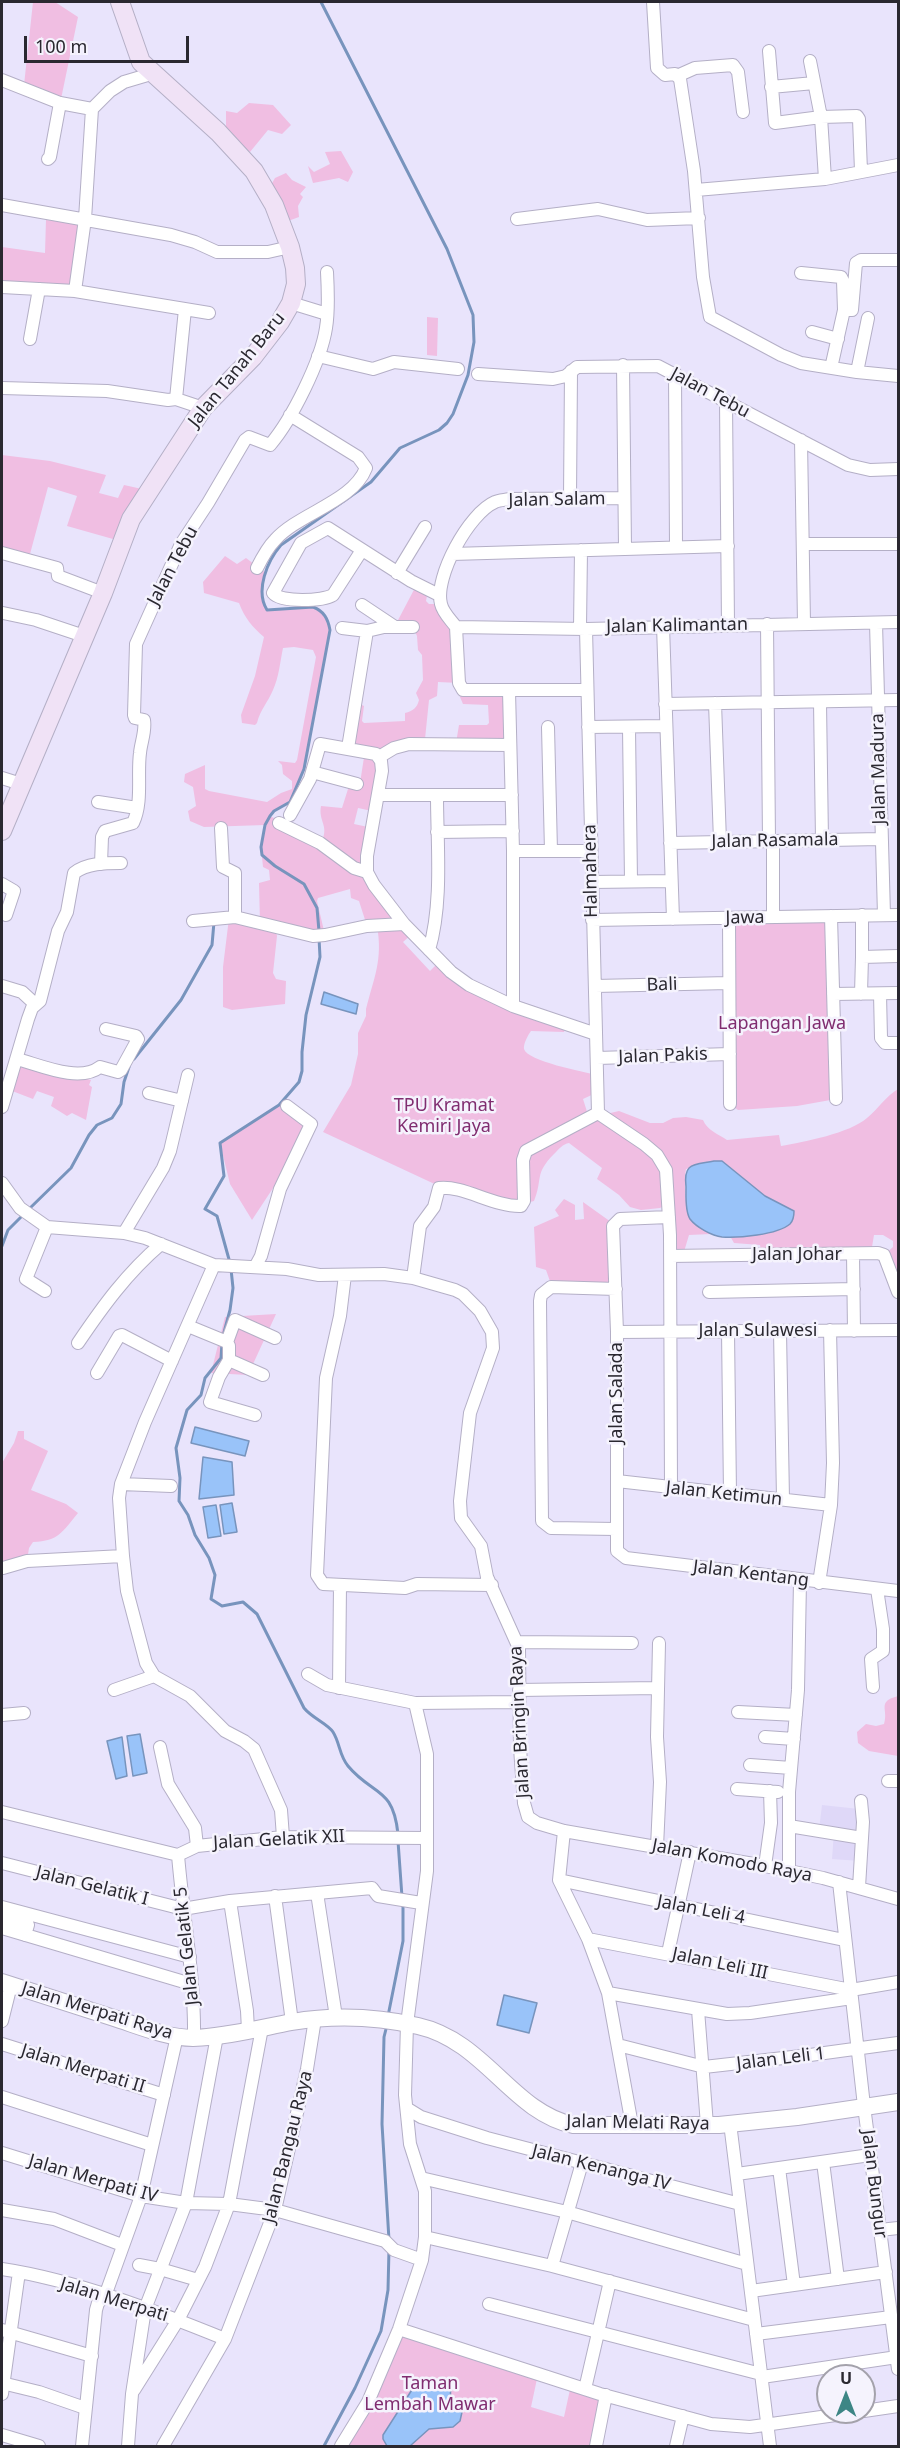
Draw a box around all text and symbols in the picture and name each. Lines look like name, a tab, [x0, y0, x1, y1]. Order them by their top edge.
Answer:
scale bar	[27, 24, 192, 62]
text: 100 m	[35, 34, 87, 58]
street label: Jalan Tanah Baru	[184, 308, 290, 432]
street label: Jalan Tebu	[667, 363, 753, 423]
street label: Jalan Salam	[508, 488, 606, 512]
street label: Jalan Tebu	[143, 523, 203, 609]
street label: Jalan Kalimantan	[606, 614, 748, 638]
street label: Jalan Madura	[867, 713, 891, 825]
street label: Halmahera	[579, 824, 603, 918]
street label: Jalan Rasamala	[711, 829, 839, 853]
street label: Jawa	[725, 907, 765, 929]
street label: Bali	[646, 974, 678, 996]
park label: Lapangan Jawa	[718, 1013, 846, 1035]
street label: Jalan Pakis	[618, 1044, 708, 1068]
park label: TPU Kramat Kemiri Jaya	[394, 1095, 494, 1138]
street label: Jalan Johar	[752, 1244, 842, 1266]
street label: Jalan Sulawesi	[699, 1320, 817, 1342]
street label: Jalan Salada	[606, 1342, 628, 1444]
street label: Jalan Ketimun	[665, 1477, 783, 1511]
street label: Jalan Kentang	[692, 1556, 810, 1592]
street label: Jalan Bringin Raya	[505, 1645, 535, 1799]
street label: Jalan Gelatik XII	[213, 1826, 345, 1854]
street label: Jalan Komodo Raya	[650, 1835, 814, 1887]
street label: Jalan Gelatik I	[34, 1862, 150, 1910]
street label: Jalan Gelatik 5	[170, 1886, 204, 2006]
street label: Jalan Leli 4	[655, 1891, 747, 1929]
street label: Jalan Leli III	[670, 1943, 770, 1985]
street label: Jalan Merpati Raya	[19, 1978, 175, 2044]
street label: Jalan Merpati II	[18, 2040, 148, 2098]
street label: Jalan Leli 1	[735, 2043, 827, 2075]
street label: Jalan Bangau Raya	[259, 2069, 317, 2225]
street label: Jalan Melati Raya	[566, 2111, 710, 2135]
street label: Jalan Bungur	[857, 2129, 891, 2239]
street label: Jalan Kenanga IV	[530, 2140, 672, 2196]
street label: Jalan Merpati IV	[26, 2150, 160, 2208]
street label: Jalan Merpati	[57, 2273, 171, 2327]
north arrow	[816, 2364, 876, 2424]
text: U	[840, 2367, 852, 2389]
park label: Taman Lembah Mawar	[364, 2373, 496, 2416]

